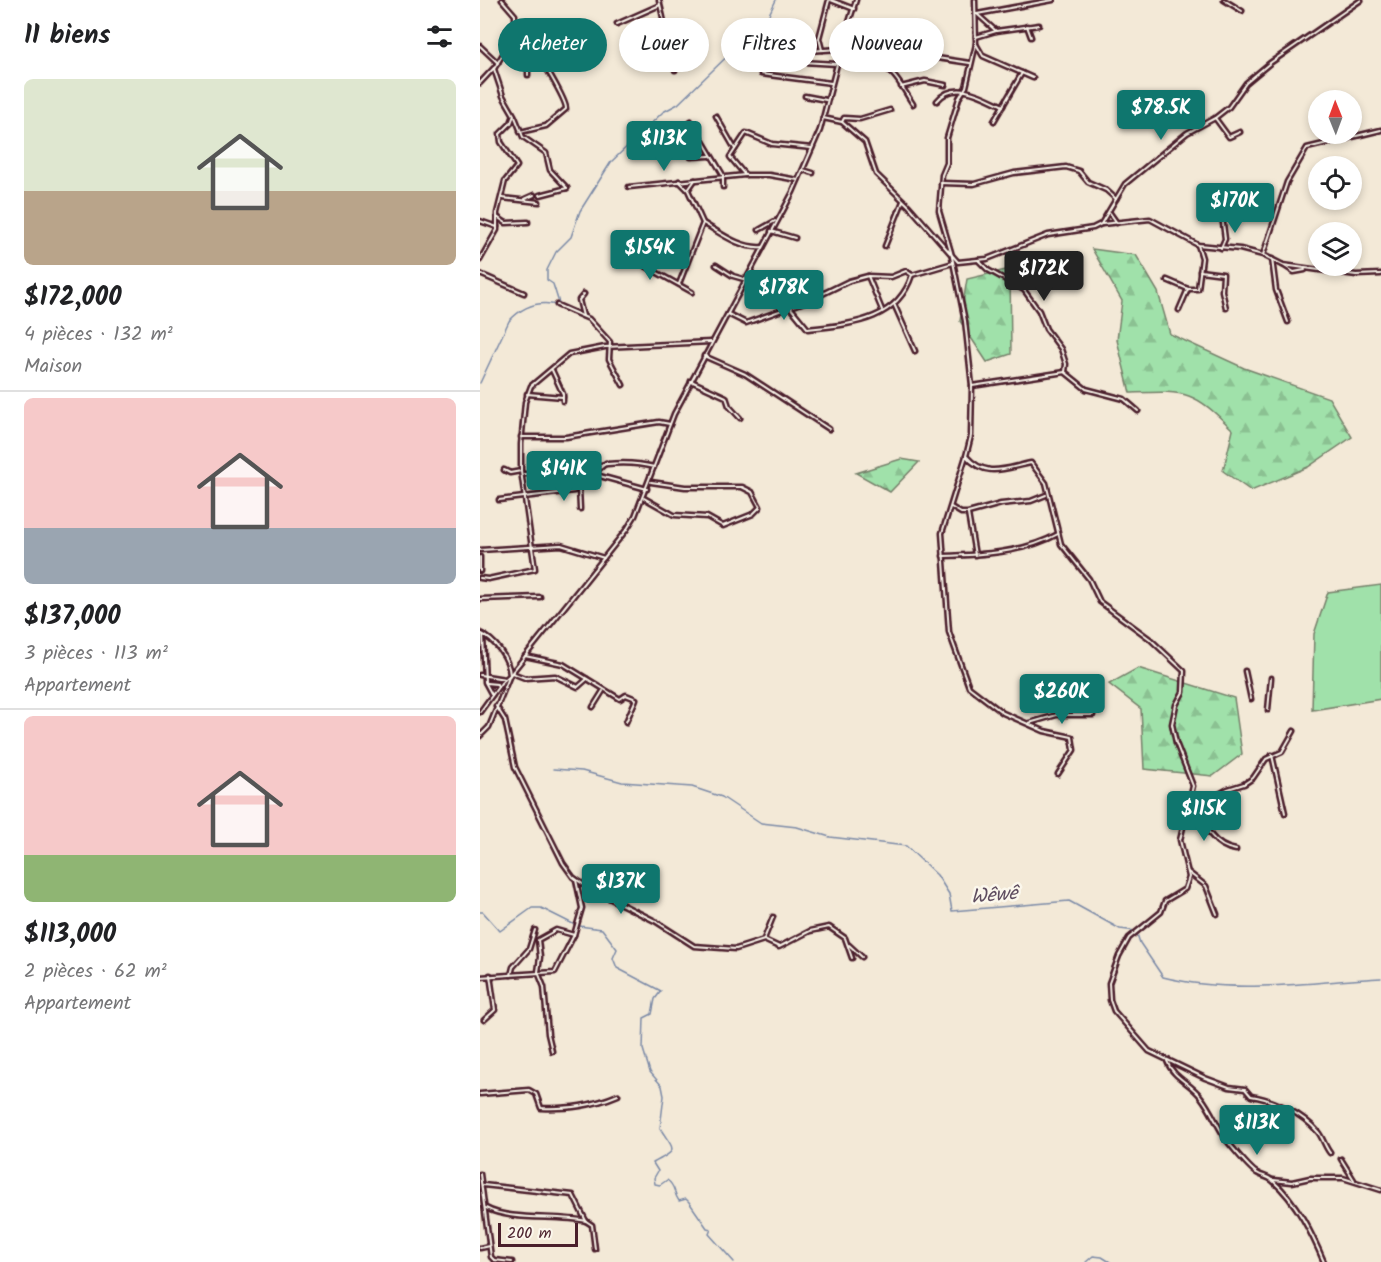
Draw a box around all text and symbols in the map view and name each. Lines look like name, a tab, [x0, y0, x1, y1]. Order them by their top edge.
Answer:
text: 11 biens	[24, 15, 110, 57]
chip: Acheter	[498, 18, 607, 72]
chip: Louer	[619, 18, 709, 72]
chip: Filtres	[721, 18, 817, 72]
chip: Nouveau	[829, 18, 944, 72]
icon: filters	[423, 20, 456, 53]
pin: $78.5K	[1112, 90, 1210, 141]
north arrow	[1308, 90, 1362, 144]
map controls	[1308, 90, 1362, 276]
text: $78.5K	[1131, 93, 1191, 125]
icon: home	[186, 118, 294, 226]
pin: $113K	[622, 121, 706, 172]
text: $113K	[641, 124, 687, 156]
button: locate	[1308, 156, 1362, 210]
pin: $170K	[1193, 183, 1277, 234]
text: $170K	[1210, 186, 1260, 218]
button: layers	[1308, 222, 1362, 276]
pin: $154K	[608, 230, 692, 281]
text: $154K	[625, 233, 675, 265]
pin: $172K	[1002, 251, 1086, 302]
text: $172K	[1018, 254, 1070, 286]
pin: $178K	[742, 270, 826, 321]
text: $178K	[758, 273, 810, 305]
text: $172,000	[24, 277, 122, 319]
text: 4 pièces · 132 m²	[24, 319, 173, 351]
text: Maison	[24, 351, 82, 383]
icon: home	[186, 437, 294, 545]
pin: $141K	[522, 451, 606, 502]
text: $141K	[541, 454, 587, 486]
text: $137,000	[24, 596, 121, 638]
text: 3 pièces · 113 m²	[24, 638, 168, 670]
text: Appartement	[24, 670, 131, 702]
pin: $260K	[1020, 674, 1104, 725]
text: $260K	[1034, 677, 1090, 709]
icon: home	[186, 755, 294, 863]
pin: $115K	[1162, 791, 1246, 842]
text: $115K	[1181, 794, 1227, 826]
pin: $137K	[579, 864, 663, 915]
text: $137K	[596, 867, 646, 899]
water label: Wêwê	[970, 878, 1022, 914]
text: $113,000	[24, 914, 116, 956]
text: 2 pièces · 62 m²	[24, 956, 167, 988]
text: Appartement	[24, 988, 131, 1020]
pin: $113K	[1215, 1105, 1299, 1156]
text: $113K	[1234, 1108, 1280, 1140]
scale bar	[498, 1220, 578, 1248]
text: 200 m	[507, 1221, 551, 1246]

